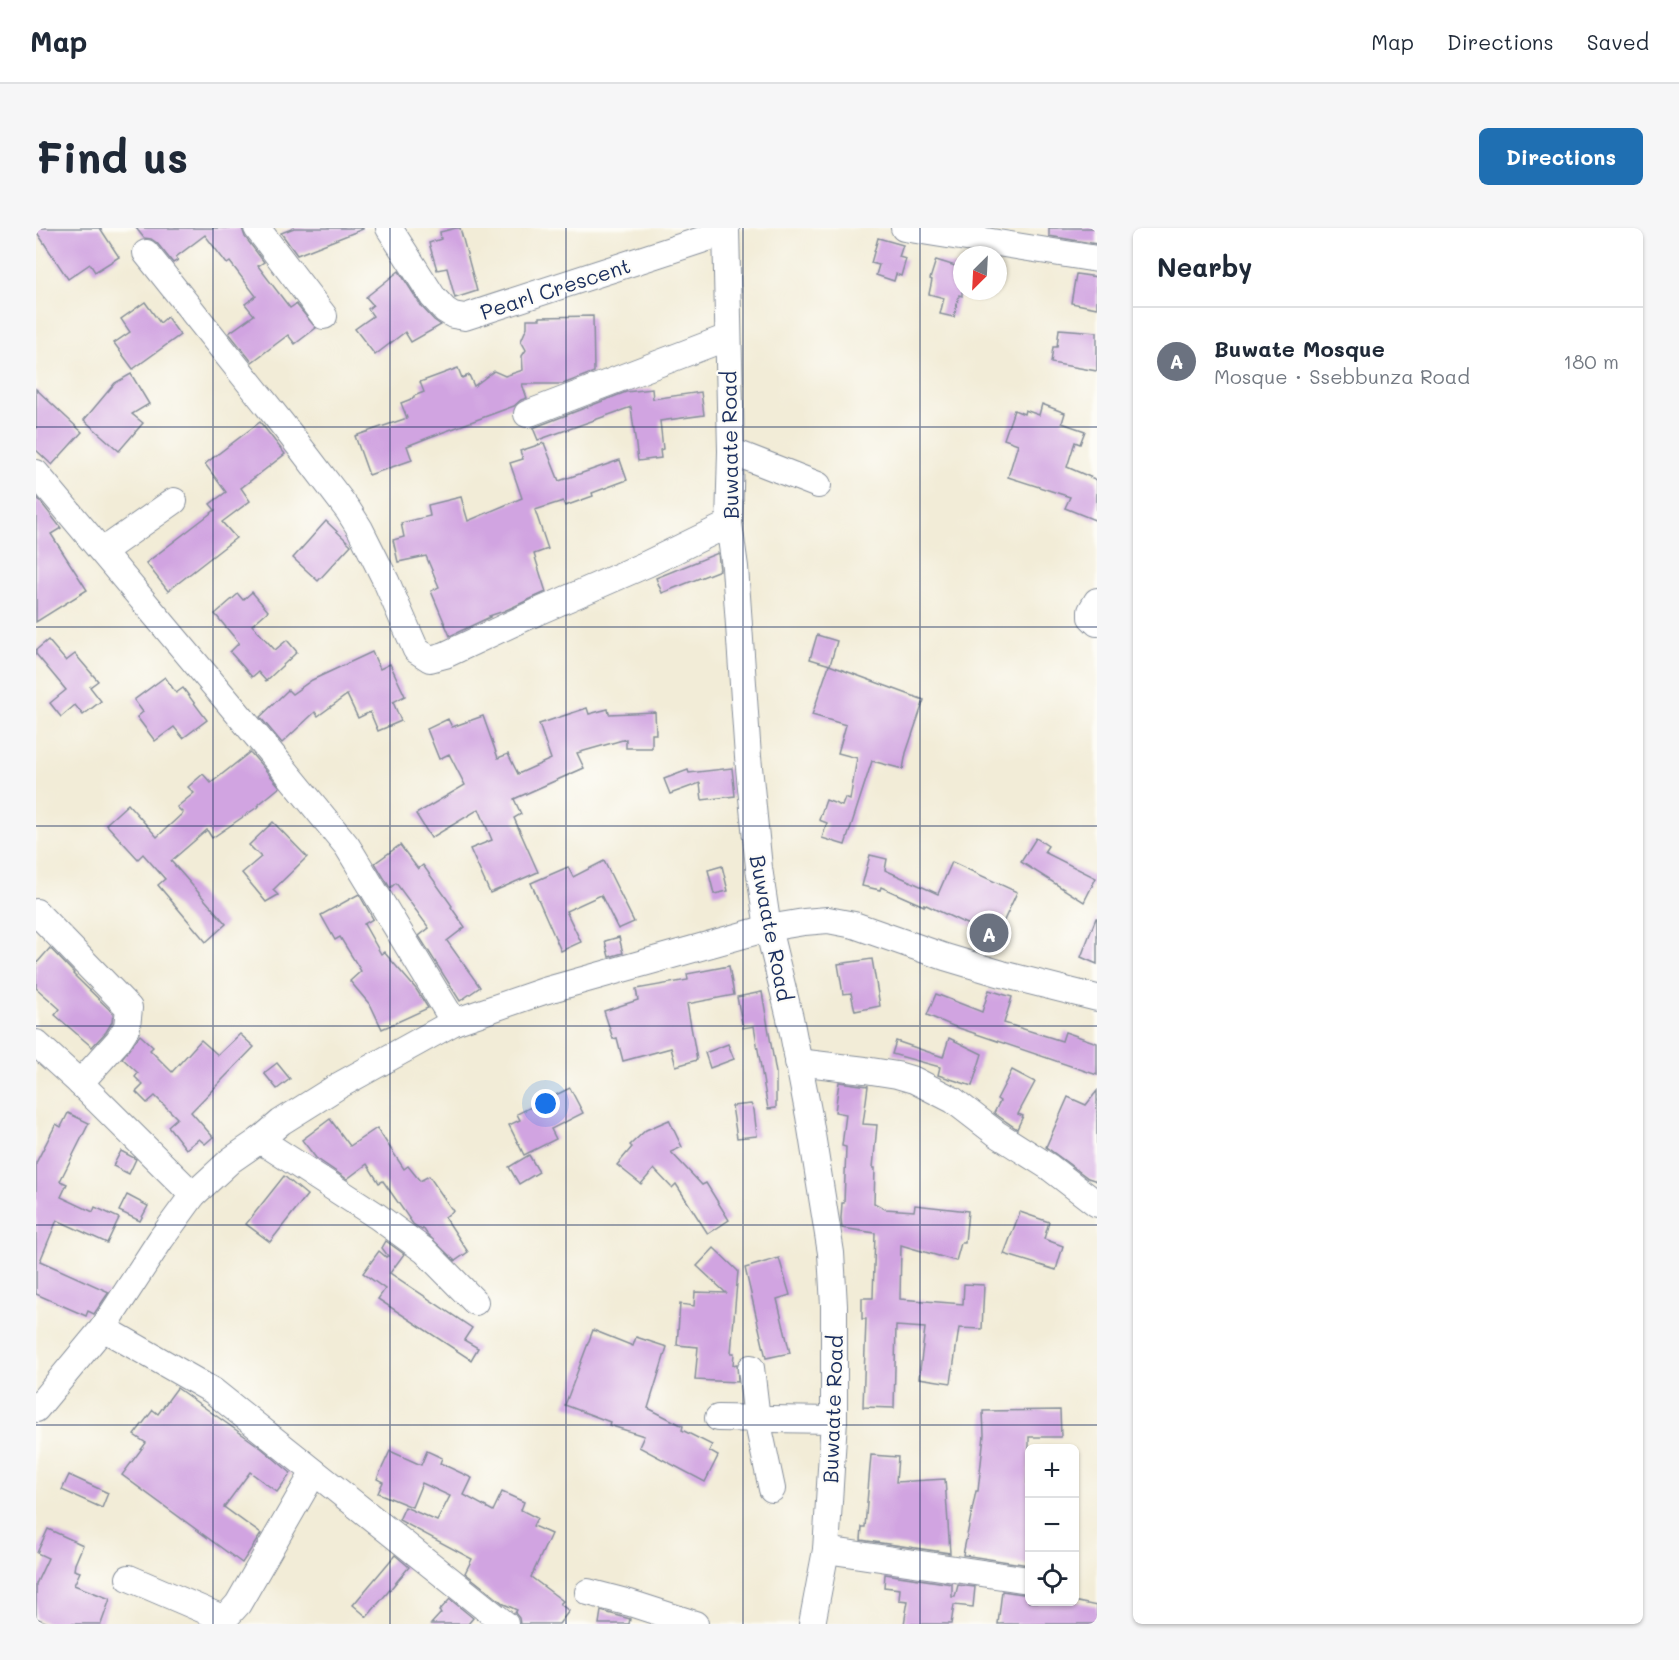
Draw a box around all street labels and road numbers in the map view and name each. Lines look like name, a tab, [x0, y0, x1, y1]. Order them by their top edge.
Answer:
street label: Pearl Crescent	[476, 251, 634, 325]
street label: Buwaate Road	[714, 371, 744, 519]
street label: Buwaate Road	[745, 853, 799, 1003]
street label: Buwaate Road	[816, 1334, 848, 1484]

